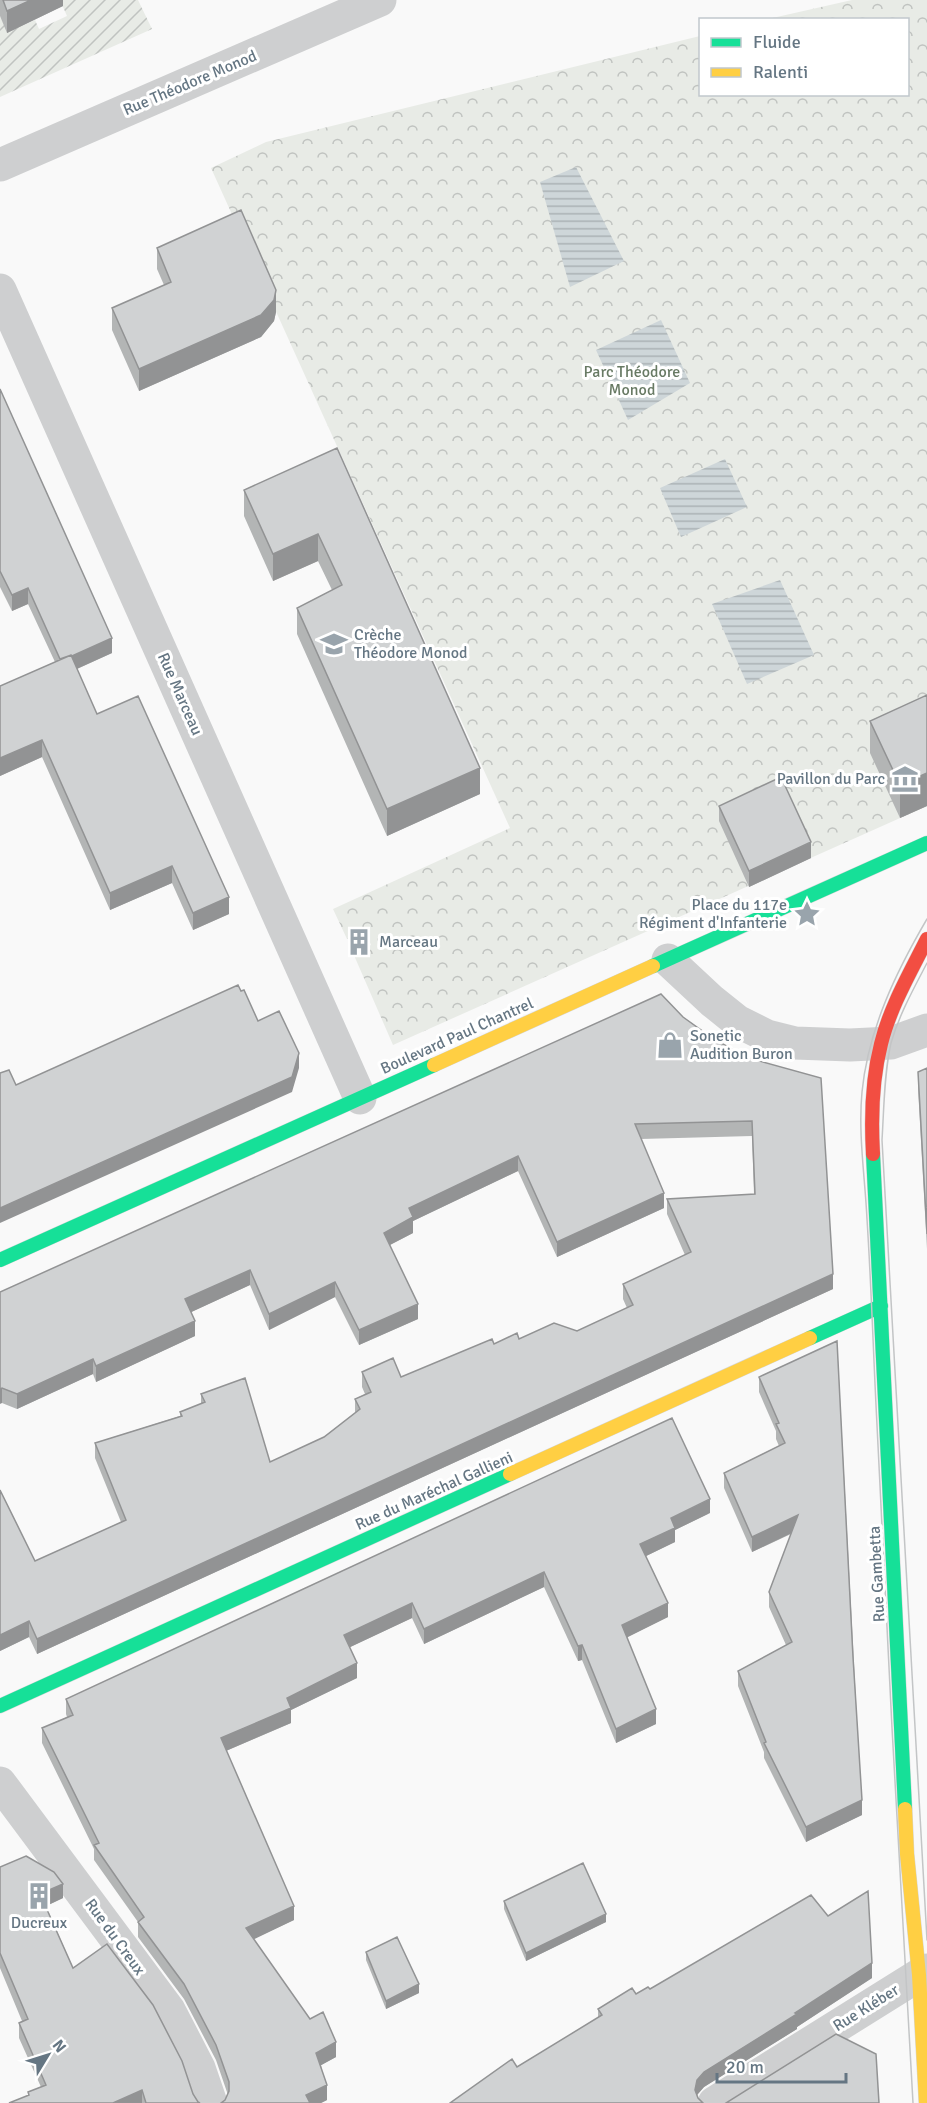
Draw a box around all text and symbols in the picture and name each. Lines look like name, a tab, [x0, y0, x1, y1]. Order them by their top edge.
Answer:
legend	[699, 18, 909, 96]
text: Fluide	[753, 31, 801, 53]
street label: Rue Théodore Monod	[120, 46, 260, 120]
text: Ralenti	[753, 61, 808, 83]
park label: Parc Théodore Monod	[584, 362, 680, 400]
place label: Crèche Théodore Monod	[354, 625, 468, 663]
school or university icon: Crèche Théodore Monod	[319, 629, 349, 659]
street label: Rue Marceau	[153, 650, 207, 738]
museum icon: Pavillon du Parc	[890, 764, 920, 794]
place label: Pavillon du Parc	[777, 769, 885, 789]
place label: Place du 117e Régiment d'Infanterie	[639, 895, 787, 933]
place icon: Place du 117e Régiment d'Infanterie	[792, 899, 822, 929]
building icon: Marceau	[344, 927, 374, 957]
place label: Marceau	[379, 932, 438, 952]
street label: Boulevard Paul Chantrel	[378, 993, 537, 1079]
place label: Sonetic Audition Buron	[690, 1026, 793, 1064]
shop icon: Sonetic Audition Buron	[655, 1030, 685, 1060]
street label: Rue du Maréchal Gallieni	[352, 1447, 516, 1535]
street label: Rue Gambetta	[864, 1525, 890, 1623]
building icon: Ducreux	[24, 1881, 54, 1911]
street label: Rue du Creux	[81, 1895, 150, 1980]
place label: Ducreux	[11, 1913, 68, 1933]
street label: Rue Kléber	[829, 1980, 903, 2036]
north arrow	[18, 2025, 78, 2085]
text: N	[48, 2036, 70, 2057]
scale bar	[717, 2046, 846, 2084]
text: 20 m	[726, 2056, 764, 2078]

